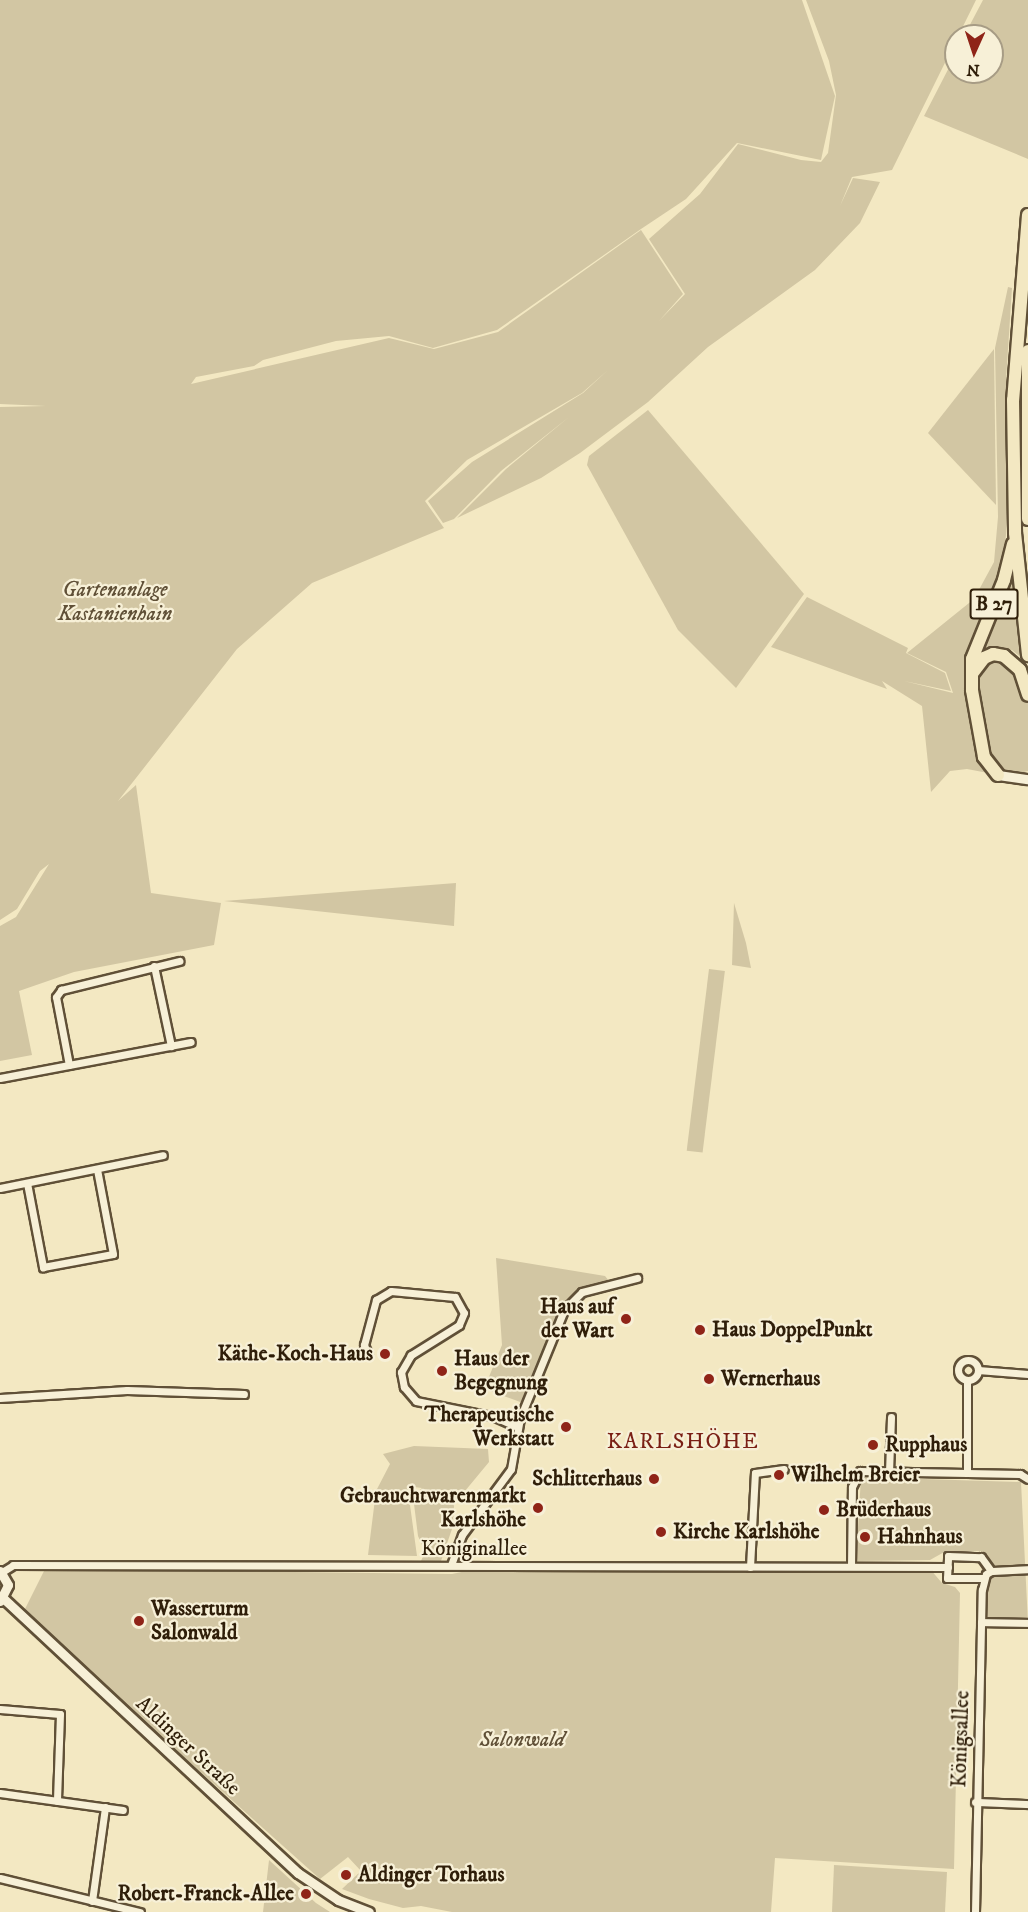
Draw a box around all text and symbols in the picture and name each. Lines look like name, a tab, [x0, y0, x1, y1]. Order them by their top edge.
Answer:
north arrow	[944, 24, 1004, 84]
text: N	[966, 60, 980, 80]
park label: Gartenanlage Kastanienhain	[58, 577, 172, 627]
road number: B 27	[968, 587, 1020, 621]
place label: Haus auf der Wart	[540, 1294, 614, 1344]
marker: Haus auf der Wart	[619, 1312, 633, 1326]
place label: Haus DoppelPunkt	[712, 1317, 872, 1343]
marker: Haus DoppelPunkt	[693, 1323, 707, 1337]
place label: Käthe-Koch-Haus	[217, 1341, 373, 1367]
place label: Haus der Begegnung	[454, 1346, 547, 1396]
marker: Käthe-Koch-Haus	[378, 1347, 392, 1361]
marker: Haus der Begegnung	[435, 1364, 449, 1378]
place label: Wernerhaus	[721, 1366, 820, 1392]
marker: Wernerhaus	[702, 1372, 716, 1386]
place label: Therapeutische Werkstatt	[425, 1402, 554, 1452]
marker: Therapeutische Werkstatt	[559, 1420, 573, 1434]
district label: KARLSHÖHE	[607, 1429, 759, 1455]
place label: Rupphaus	[885, 1432, 967, 1458]
marker: Rupphaus	[866, 1438, 880, 1452]
place label: Wilhelm Breier	[791, 1462, 920, 1488]
place label: Schlitterhaus	[532, 1466, 642, 1492]
marker: Wilhelm Breier	[772, 1468, 786, 1482]
marker: Schlitterhaus	[647, 1472, 661, 1486]
place label: Gebrauchtwarenmarkt Karlshöhe	[340, 1483, 526, 1533]
place label: Brüderhaus	[836, 1497, 931, 1523]
marker: Gebrauchtwarenmarkt Karlshöhe	[531, 1501, 545, 1515]
marker: Brüderhaus	[817, 1503, 831, 1517]
place label: Kirche Karlshöhe	[673, 1519, 819, 1545]
place label: Hahnhaus	[877, 1524, 963, 1550]
marker: Kirche Karlshöhe	[654, 1525, 668, 1539]
marker: Hahnhaus	[858, 1530, 872, 1544]
street label: Königinallee	[421, 1536, 527, 1562]
place label: Wasserturm Salonwald	[151, 1596, 249, 1646]
marker: Wasserturm Salonwald	[132, 1614, 146, 1628]
street label: Königsallee	[947, 1690, 975, 1788]
street label: Aldinger Straße	[131, 1691, 245, 1801]
park label: Salonwald	[479, 1727, 565, 1753]
place label: Aldinger Torhaus	[358, 1862, 504, 1888]
marker: Aldinger Torhaus	[339, 1868, 353, 1882]
place label: Robert-Franck-Allee	[118, 1881, 294, 1907]
marker: Robert-Franck-Allee	[299, 1887, 313, 1901]

